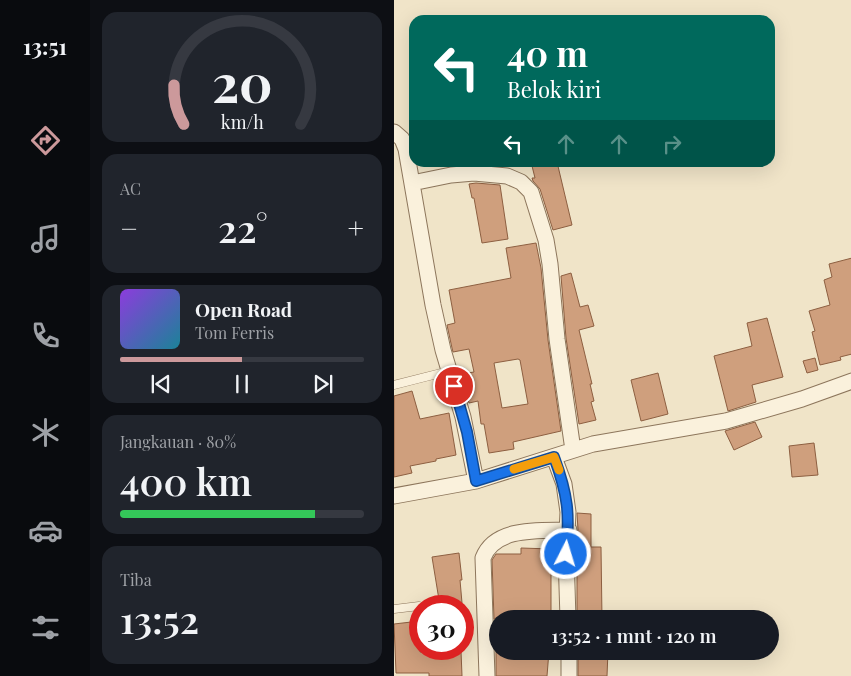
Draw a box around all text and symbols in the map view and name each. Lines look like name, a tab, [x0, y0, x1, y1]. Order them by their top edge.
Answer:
text: 40 m	[507, 29, 588, 76]
text: 13:51	[23, 31, 67, 61]
icon: left	[424, 35, 489, 100]
text: 20	[212, 47, 272, 116]
text: Belok kiri	[507, 74, 601, 104]
text: km/h	[221, 110, 264, 133]
icon: directions	[28, 123, 63, 158]
icon: left	[499, 130, 527, 158]
icon: ahead	[552, 130, 580, 158]
icon: ahead	[605, 130, 633, 158]
icon: right	[658, 130, 686, 158]
text: AC	[120, 178, 141, 199]
text: 22°	[218, 202, 268, 253]
text: −	[120, 209, 138, 246]
text: +	[348, 209, 364, 246]
icon: music	[28, 221, 63, 256]
text: Open Road	[195, 296, 292, 322]
icon: phone	[28, 318, 63, 353]
text: Tom Ferris	[195, 322, 274, 343]
pin	[433, 365, 475, 407]
icon: previous	[147, 370, 175, 398]
icon: pause	[228, 370, 256, 398]
icon: next	[309, 370, 337, 398]
icon: arrive	[440, 372, 468, 400]
icon: climate	[28, 415, 63, 450]
text: Jangkauan · 80%	[120, 431, 236, 452]
text: 400 km	[120, 455, 252, 506]
icon: car	[28, 513, 63, 548]
position arrow	[539, 527, 591, 579]
text: Tiba	[120, 569, 152, 590]
text: 13:52	[120, 593, 199, 644]
speed limit sign: 30	[409, 595, 474, 660]
icon: filters	[28, 610, 63, 645]
text: 13:52 · 1 mnt · 120 m	[551, 622, 717, 648]

